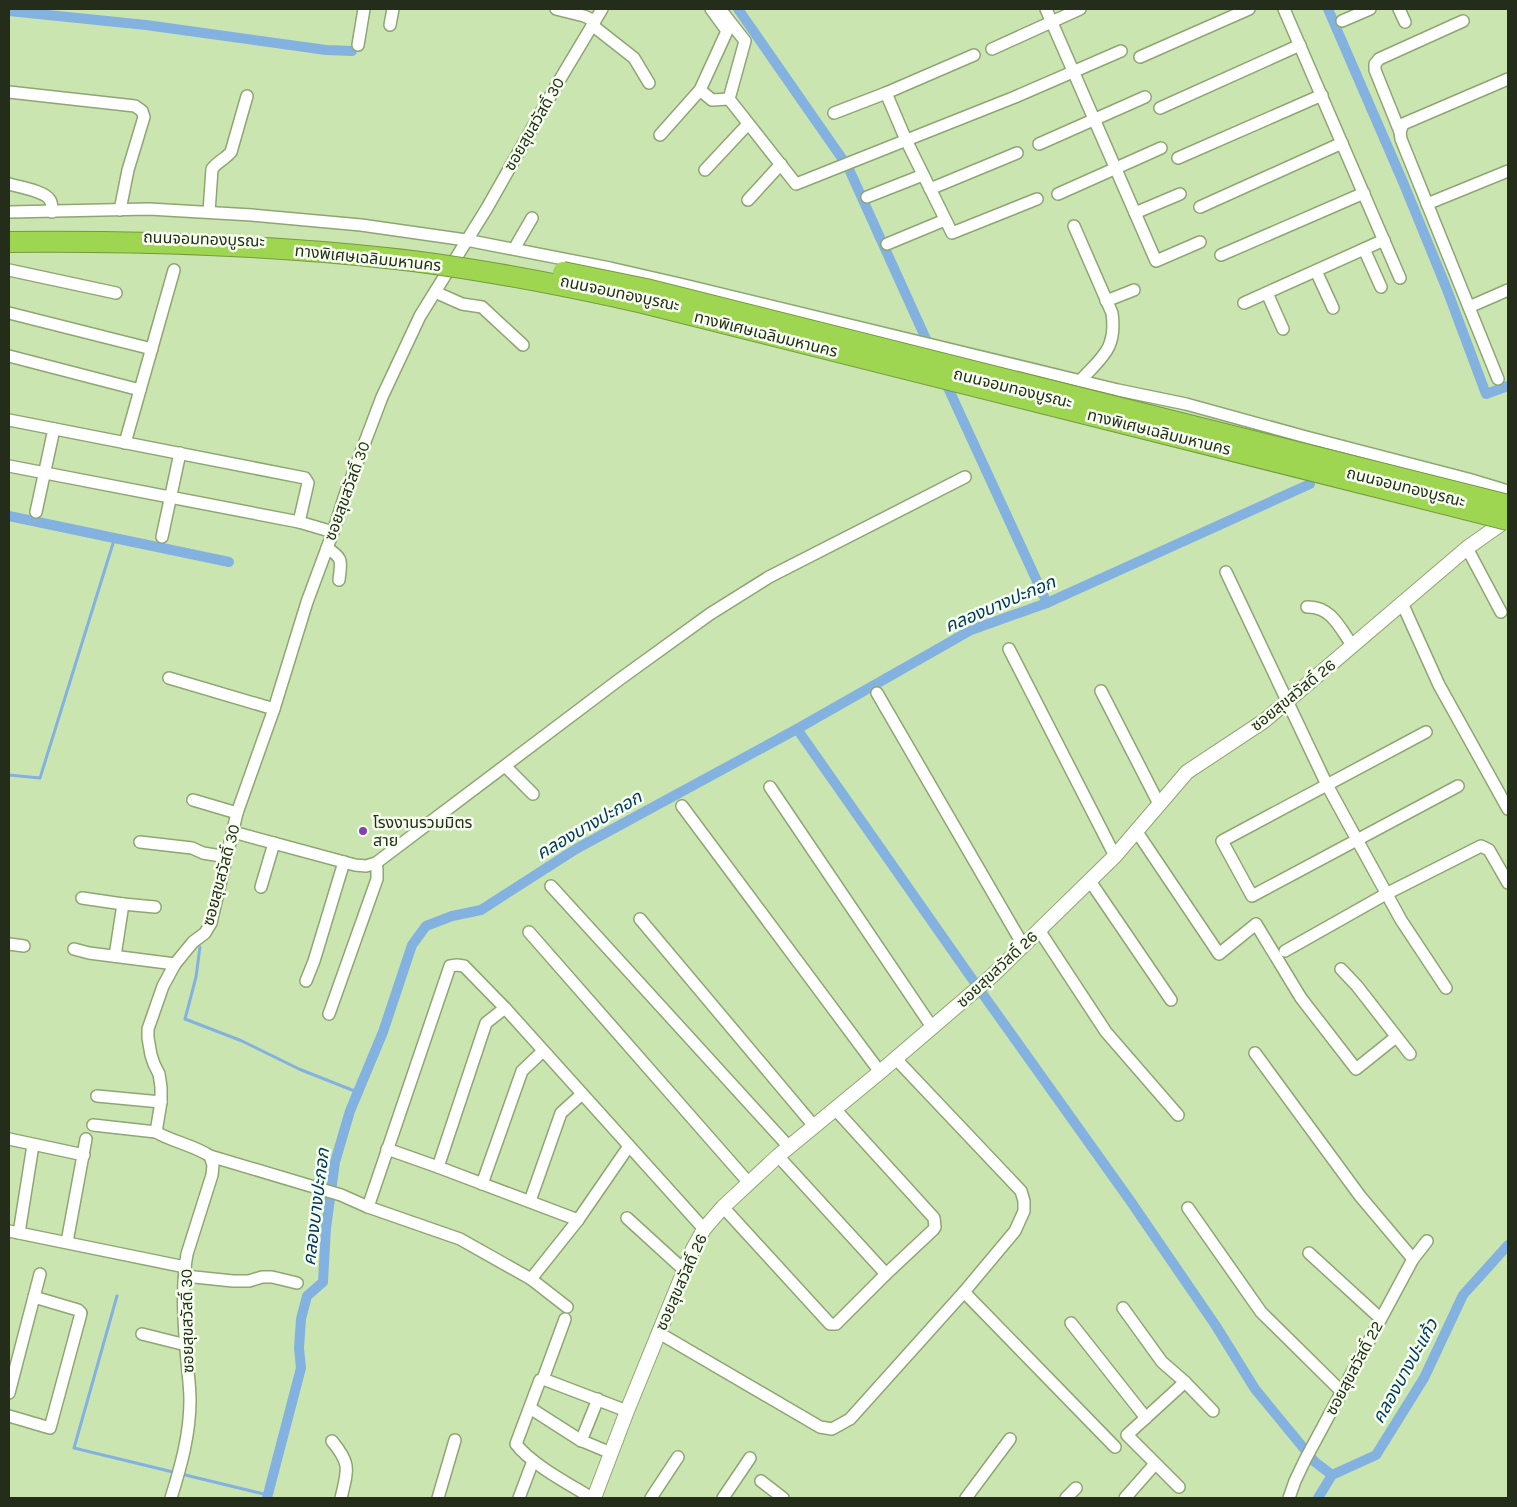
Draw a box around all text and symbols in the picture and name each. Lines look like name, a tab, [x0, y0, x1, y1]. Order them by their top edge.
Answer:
street label: ซอยสุขสวัสดิ์ 30	[500, 74, 568, 174]
street label: ถนนจอมทองบูรณะ	[143, 227, 265, 251]
street label: ทางพิเศษเฉลิมมหานคร	[294, 241, 442, 275]
street label: ถนนจอมทองบูรณะ	[558, 271, 682, 315]
street label: ทางพิเศษเฉลิมมหานคร	[692, 307, 840, 361]
street label: ถนนจอมทองบูรณะ	[952, 364, 1074, 412]
street label: ทางพิเศษเฉลิมมหานคร	[1085, 405, 1233, 459]
street label: ซอยสุขสวัสดิ์ 30	[320, 439, 374, 543]
street label: ถนนจอมทองบูรณะ	[1345, 463, 1467, 511]
water label: คลองบางปะกอก	[941, 570, 1060, 637]
street label: ซอยสุขสวัสดิ์ 26	[1247, 655, 1339, 735]
water label: คลองบางปะกอก	[532, 785, 647, 864]
place label: โรงงานรวมมิตร สาย	[373, 813, 473, 850]
street label: ซอยสุขสวัสดิ์ 30	[198, 822, 244, 928]
marker: โรงงานรวมมิตร สาย	[357, 825, 369, 837]
street label: ซอยสุขสวัสดิ์ 26	[953, 927, 1041, 1011]
water label: คลองบางปะกอก	[298, 1146, 334, 1267]
street label: ซอยสุขสวัสดิ์ 26	[651, 1231, 711, 1333]
street label: ซอยสุขสวัสดิ์ 30	[177, 1269, 197, 1373]
water label: คลองบางปะแก้ว	[1367, 1314, 1443, 1427]
street label: ซอยสุขสวัสดิ์ 22	[1321, 1318, 1387, 1418]

